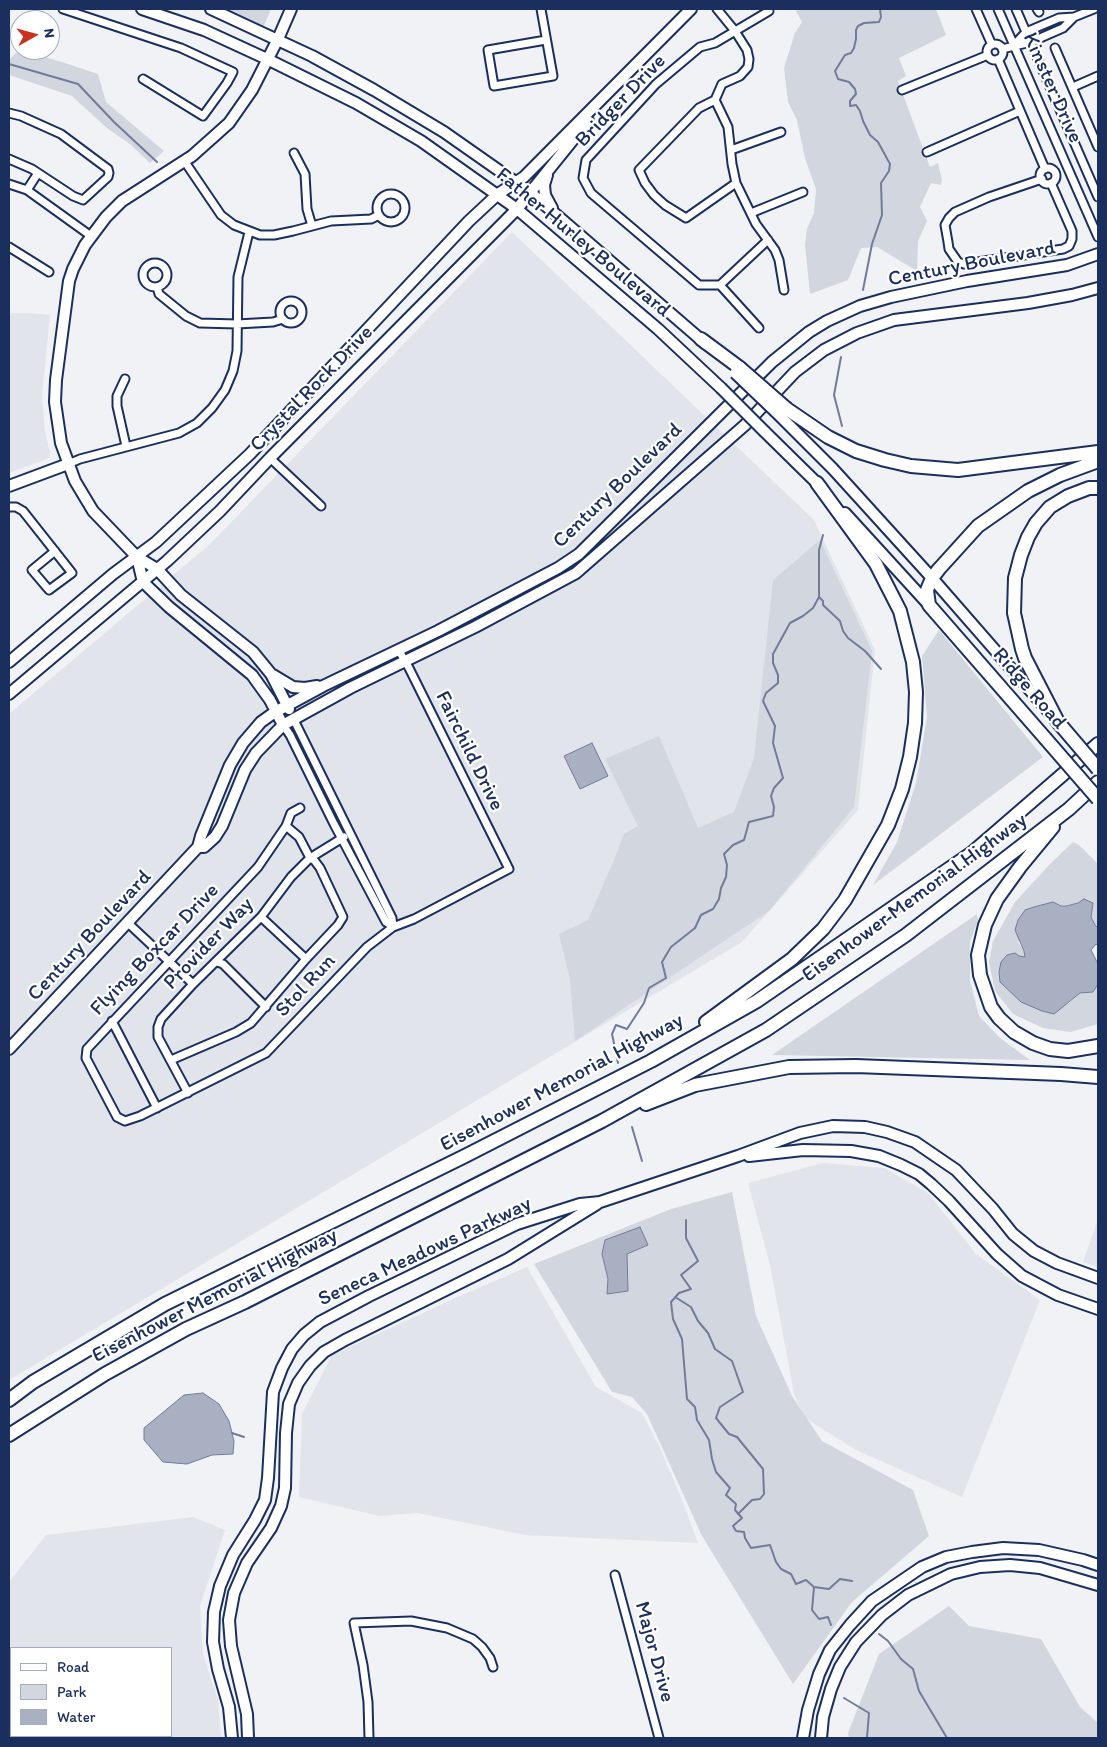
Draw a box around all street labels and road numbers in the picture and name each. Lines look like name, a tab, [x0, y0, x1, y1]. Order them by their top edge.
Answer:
street label: Kinster Drive	[1016, 29, 1088, 147]
street label: Bridger Drive	[570, 49, 672, 153]
street label: Father Hurley Boulevard	[491, 163, 675, 323]
street label: Century Boulevard	[886, 235, 1058, 293]
street label: Crystal Rock Drive	[245, 320, 379, 458]
street label: Century Boulevard	[548, 418, 688, 554]
street label: Ridge Road	[987, 643, 1071, 735]
street label: Fairchild Drive	[429, 687, 509, 815]
street label: Eisenhower Memorial Highway	[798, 808, 1032, 988]
street label: Century Boulevard	[23, 865, 157, 1007]
street label: Flying Boxcar Drive	[85, 879, 225, 1021]
street label: Provider Way	[159, 893, 259, 995]
street label: Stol Run	[270, 949, 342, 1023]
street label: Eisenhower Memorial Highway	[436, 1008, 688, 1158]
street label: Seneca Meadows Parkway	[314, 1192, 536, 1312]
street label: Eisenhower Memorial Highway	[88, 1223, 342, 1369]
street label: Major Drive	[628, 1599, 680, 1705]

